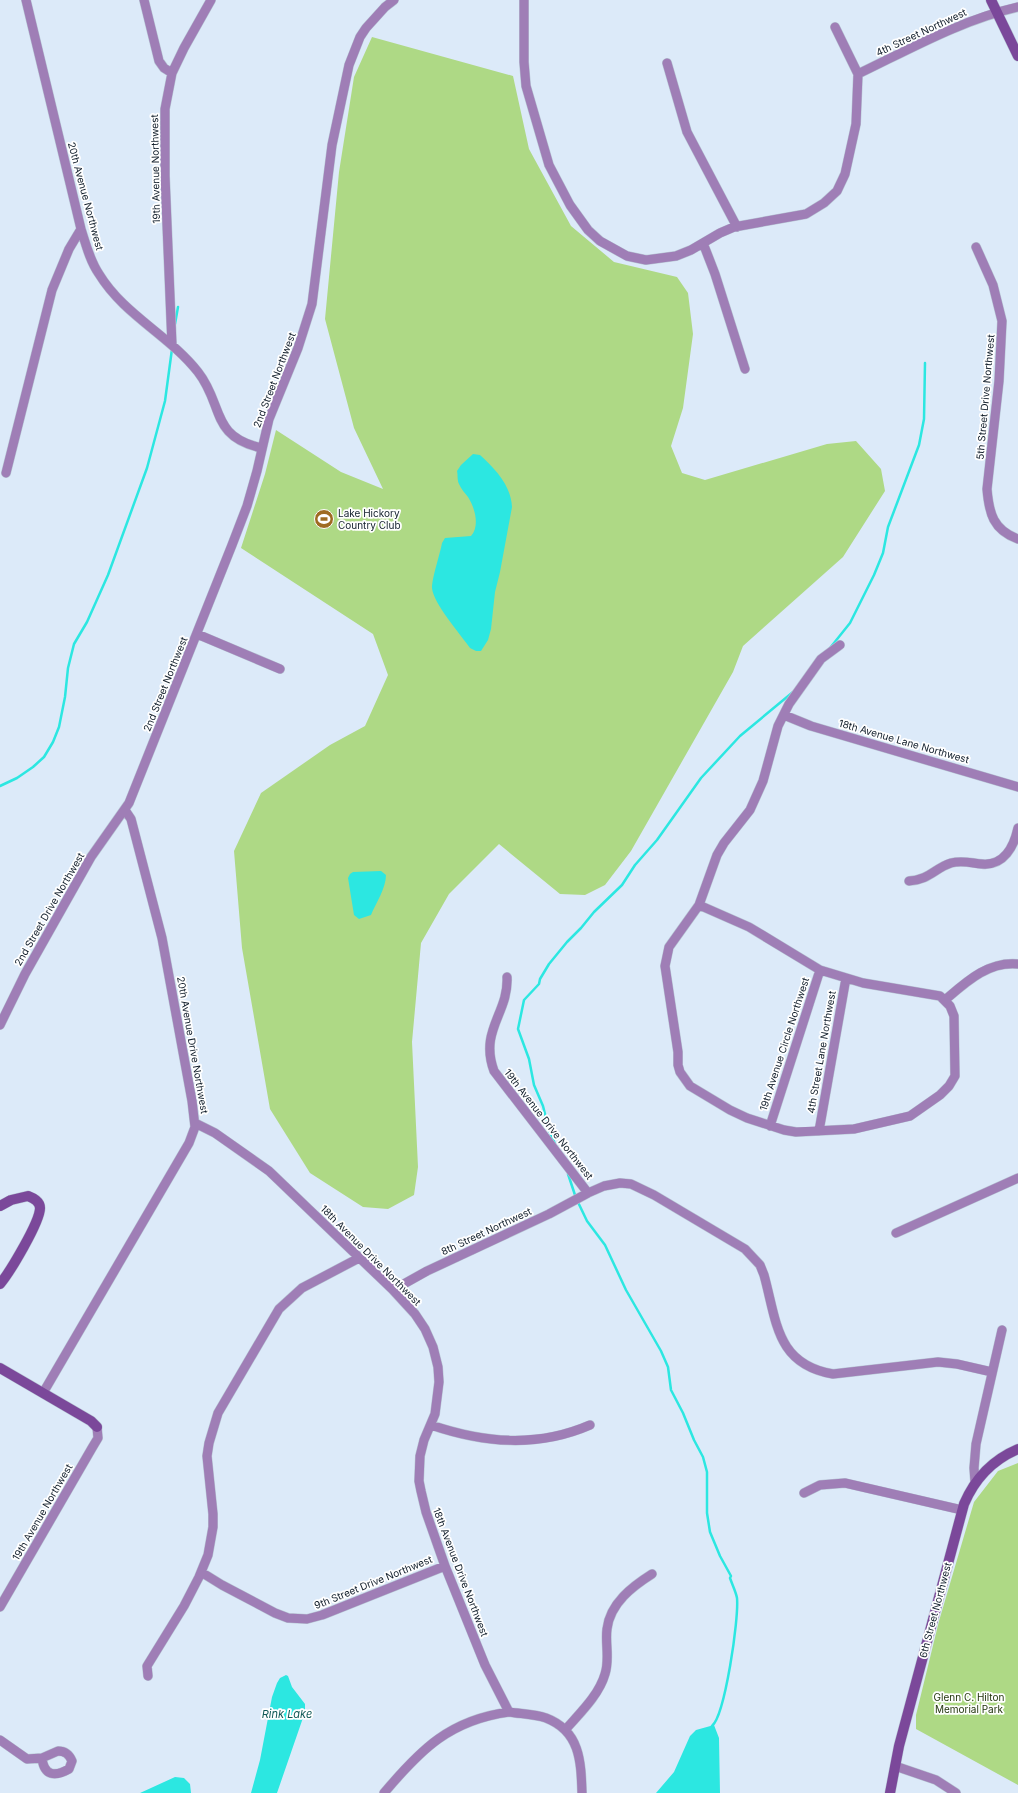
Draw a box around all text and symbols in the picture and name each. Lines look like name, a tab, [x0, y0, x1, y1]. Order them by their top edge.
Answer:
street label: 4th Street Northwest	[874, 5, 969, 58]
street label: 19th Avenue Northwest	[148, 113, 162, 224]
street label: 20th Avenue Northwest	[66, 141, 106, 252]
street label: 2nd Street Northwest	[250, 330, 298, 429]
street label: 5th Street Drive Northwest	[974, 333, 997, 460]
place label: Lake Hickory Country Club	[338, 507, 401, 531]
sports icon: Lake Hickory Country Club	[313, 508, 335, 530]
street label: 2nd Street Northwest	[141, 634, 190, 733]
street label: 18th Avenue Lane Northwest	[837, 717, 971, 766]
street label: 2nd Street Drive Northwest	[12, 850, 87, 968]
street label: 20th Avenue Drive Northwest	[175, 975, 211, 1115]
street label: 19th Avenue Circle Northwest	[757, 975, 811, 1112]
street label: 4th Street Lane Northwest	[804, 989, 838, 1114]
street label: 19th Avenue Drive Northwest	[502, 1066, 596, 1182]
street label: 18th Avenue Drive Northwest	[318, 1202, 424, 1308]
street label: 8th Street Northwest	[439, 1204, 534, 1257]
street label: 19th Avenue Northwest	[9, 1461, 75, 1562]
street label: 18th Avenue Drive Northwest	[431, 1506, 491, 1639]
street label: 9th Street Drive Northwest	[312, 1553, 434, 1611]
street label: 6th Street Northwest	[916, 1560, 954, 1659]
park label: Glenn C. Hilton Memorial Park	[934, 1691, 1005, 1715]
water label: Rink Lake	[262, 1707, 312, 1721]

